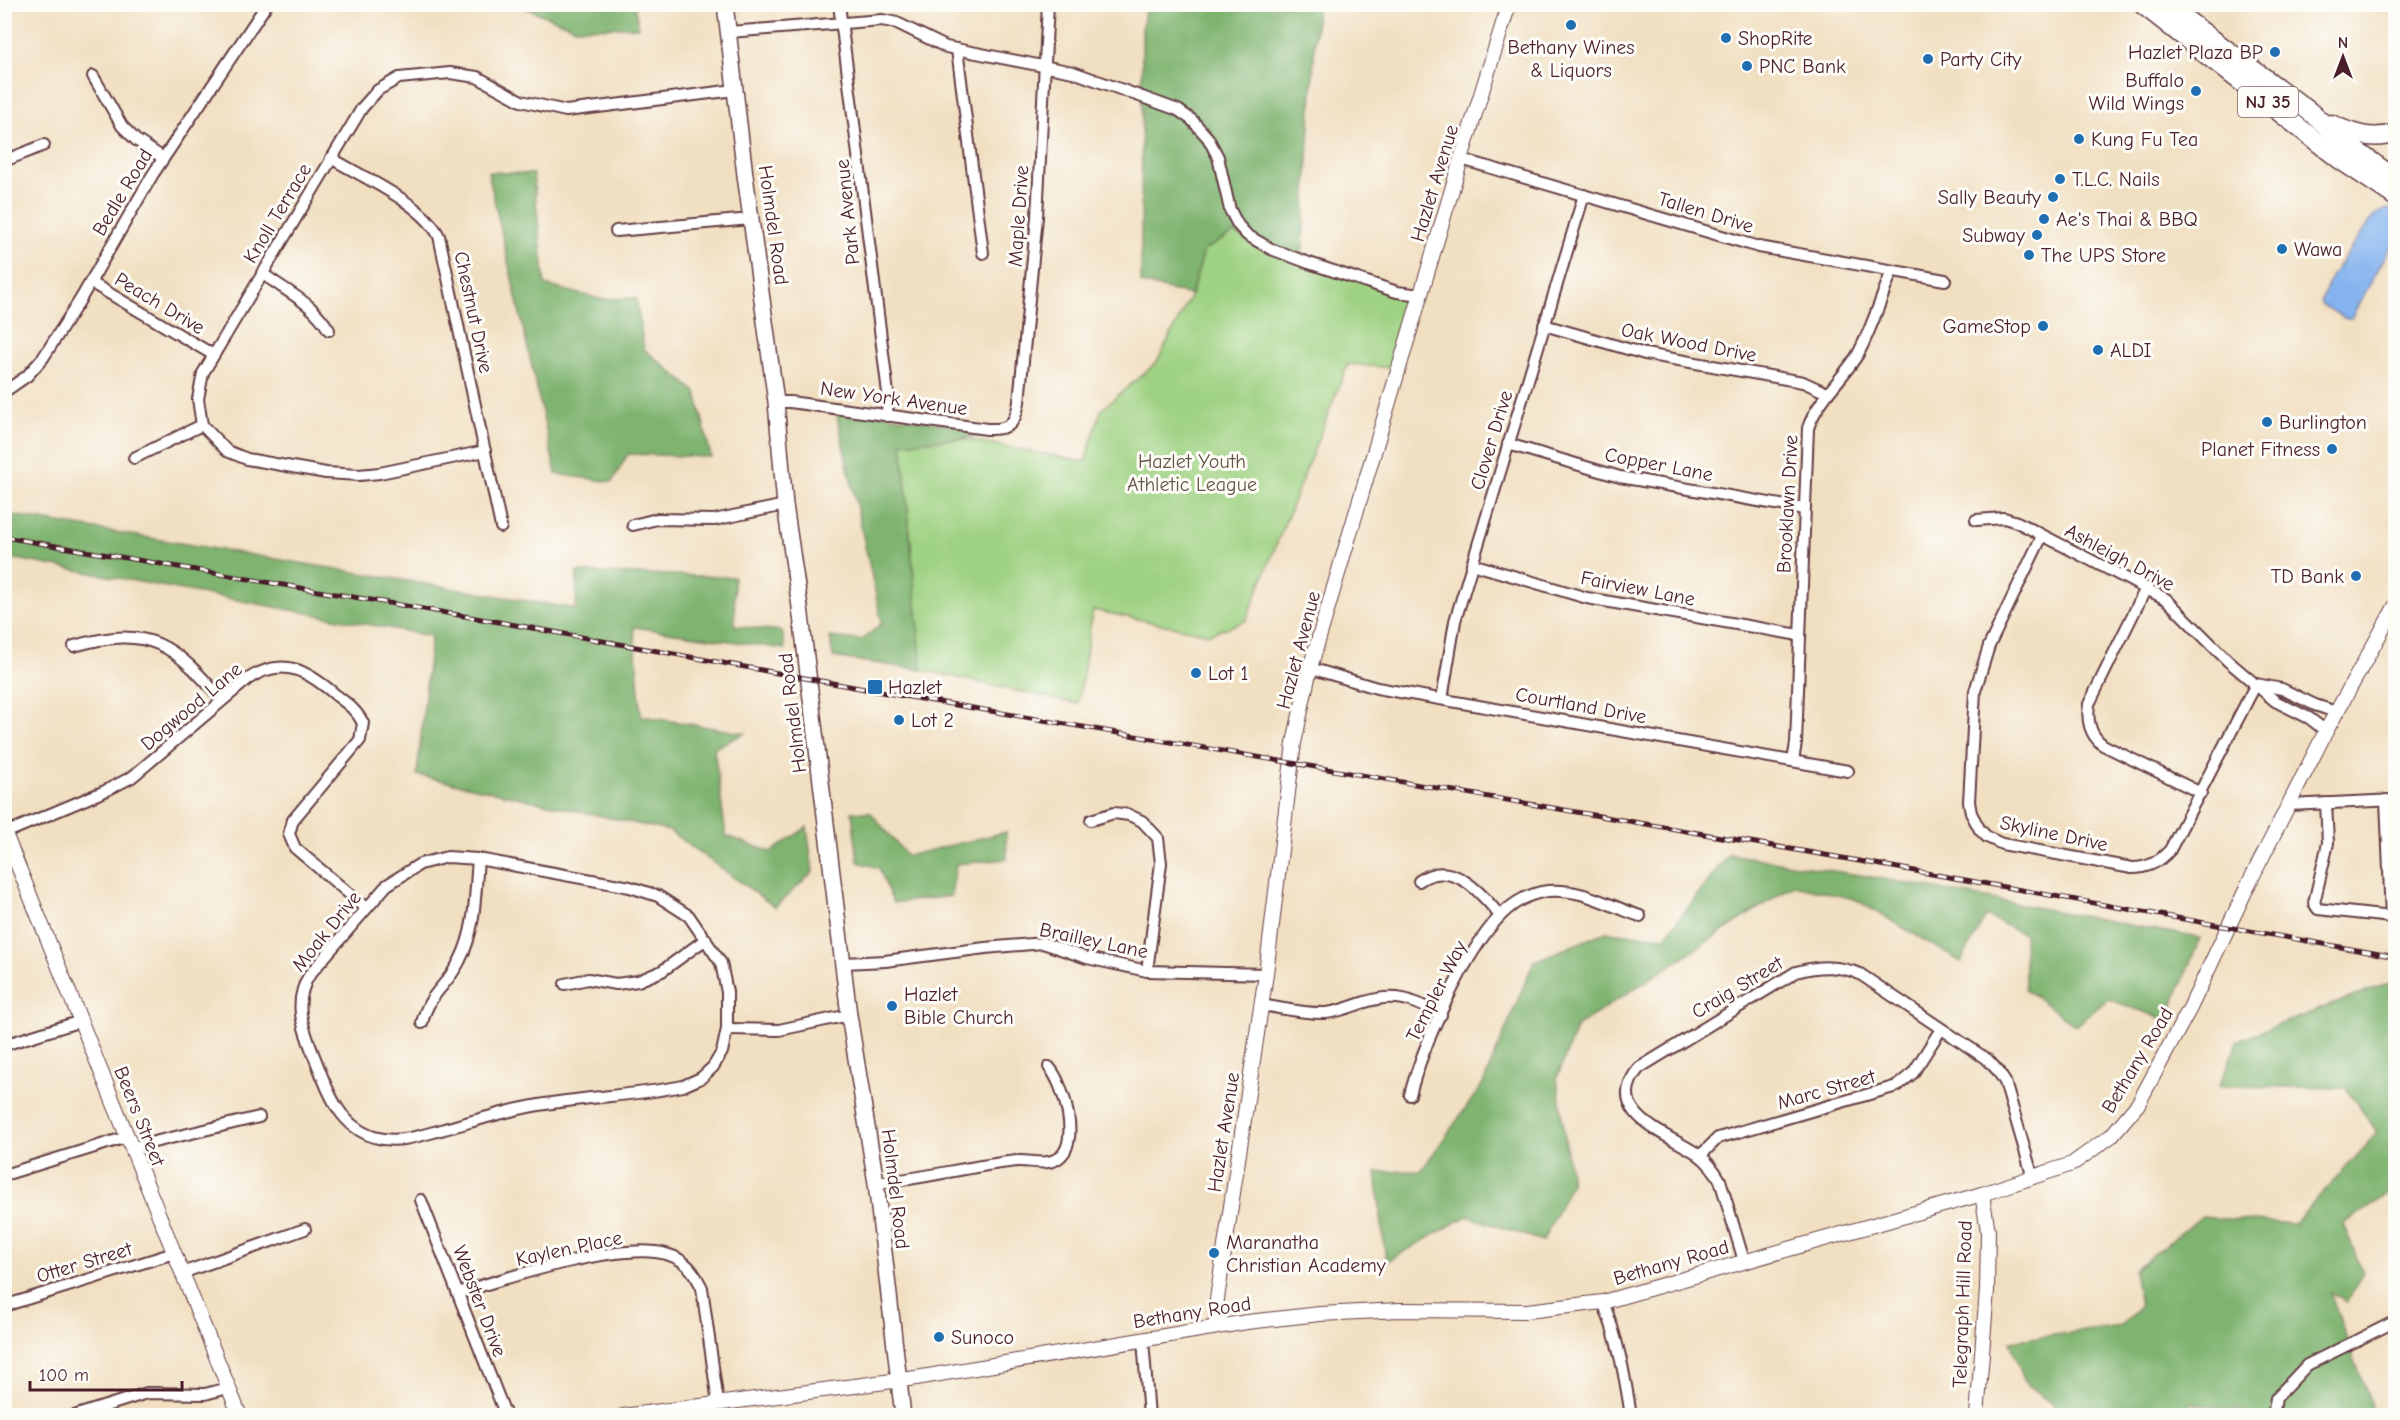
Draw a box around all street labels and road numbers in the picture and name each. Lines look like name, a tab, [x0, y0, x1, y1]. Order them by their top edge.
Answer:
road number: NJ 35	[2238, 87, 2298, 117]
street label: Hazlet Avenue	[1406, 122, 1463, 244]
street label: Bedle Road	[88, 145, 157, 240]
street label: Park Avenue	[831, 158, 864, 266]
street label: Knoll Terrace	[239, 159, 316, 267]
street label: Holmdel Road	[754, 164, 793, 286]
street label: Maple Drive	[1003, 164, 1034, 268]
street label: Tallen Drive	[1655, 187, 1756, 238]
street label: Chestnut Drive	[449, 249, 498, 375]
street label: Peach Drive	[111, 268, 209, 339]
street label: Oak Wood Drive	[1619, 318, 1759, 367]
street label: New York Avenue	[819, 377, 969, 420]
street label: Clover Drive	[1465, 388, 1517, 493]
street label: Brooklawn Drive	[1772, 434, 1803, 574]
street label: Copper Lane	[1603, 443, 1715, 486]
street label: Ashleigh Drive	[2061, 519, 2178, 596]
street label: Fairview Lane	[1579, 566, 1697, 611]
street label: Hazlet Avenue	[1272, 589, 1325, 712]
street label: Holmdel Road	[774, 652, 811, 774]
street label: Dogwood Lane	[136, 657, 247, 755]
street label: Courtland Drive	[1514, 683, 1648, 728]
street label: Skyline Drive	[1998, 811, 2110, 856]
street label: Moak Drive	[287, 886, 366, 976]
street label: Brailley Lane	[1038, 918, 1150, 963]
street label: Templer Way	[1401, 937, 1472, 1046]
street label: Craig Street	[1688, 951, 1788, 1024]
street label: Bethany Road	[2097, 1003, 2178, 1117]
street label: Beers Street	[109, 1063, 170, 1171]
street label: Marc Street	[1775, 1064, 1879, 1114]
street label: Hazlet Avenue	[1203, 1070, 1244, 1194]
street label: Holmdel Road	[877, 1128, 914, 1250]
street label: Telegraph Hill Road	[1948, 1220, 1977, 1388]
street label: Kaylen Place	[514, 1226, 624, 1271]
street label: Bethany Road	[1611, 1235, 1732, 1290]
street label: Otter Street	[34, 1237, 136, 1288]
street label: Webster Drive	[448, 1242, 511, 1360]
street label: Bethany Road	[1131, 1292, 1253, 1333]

